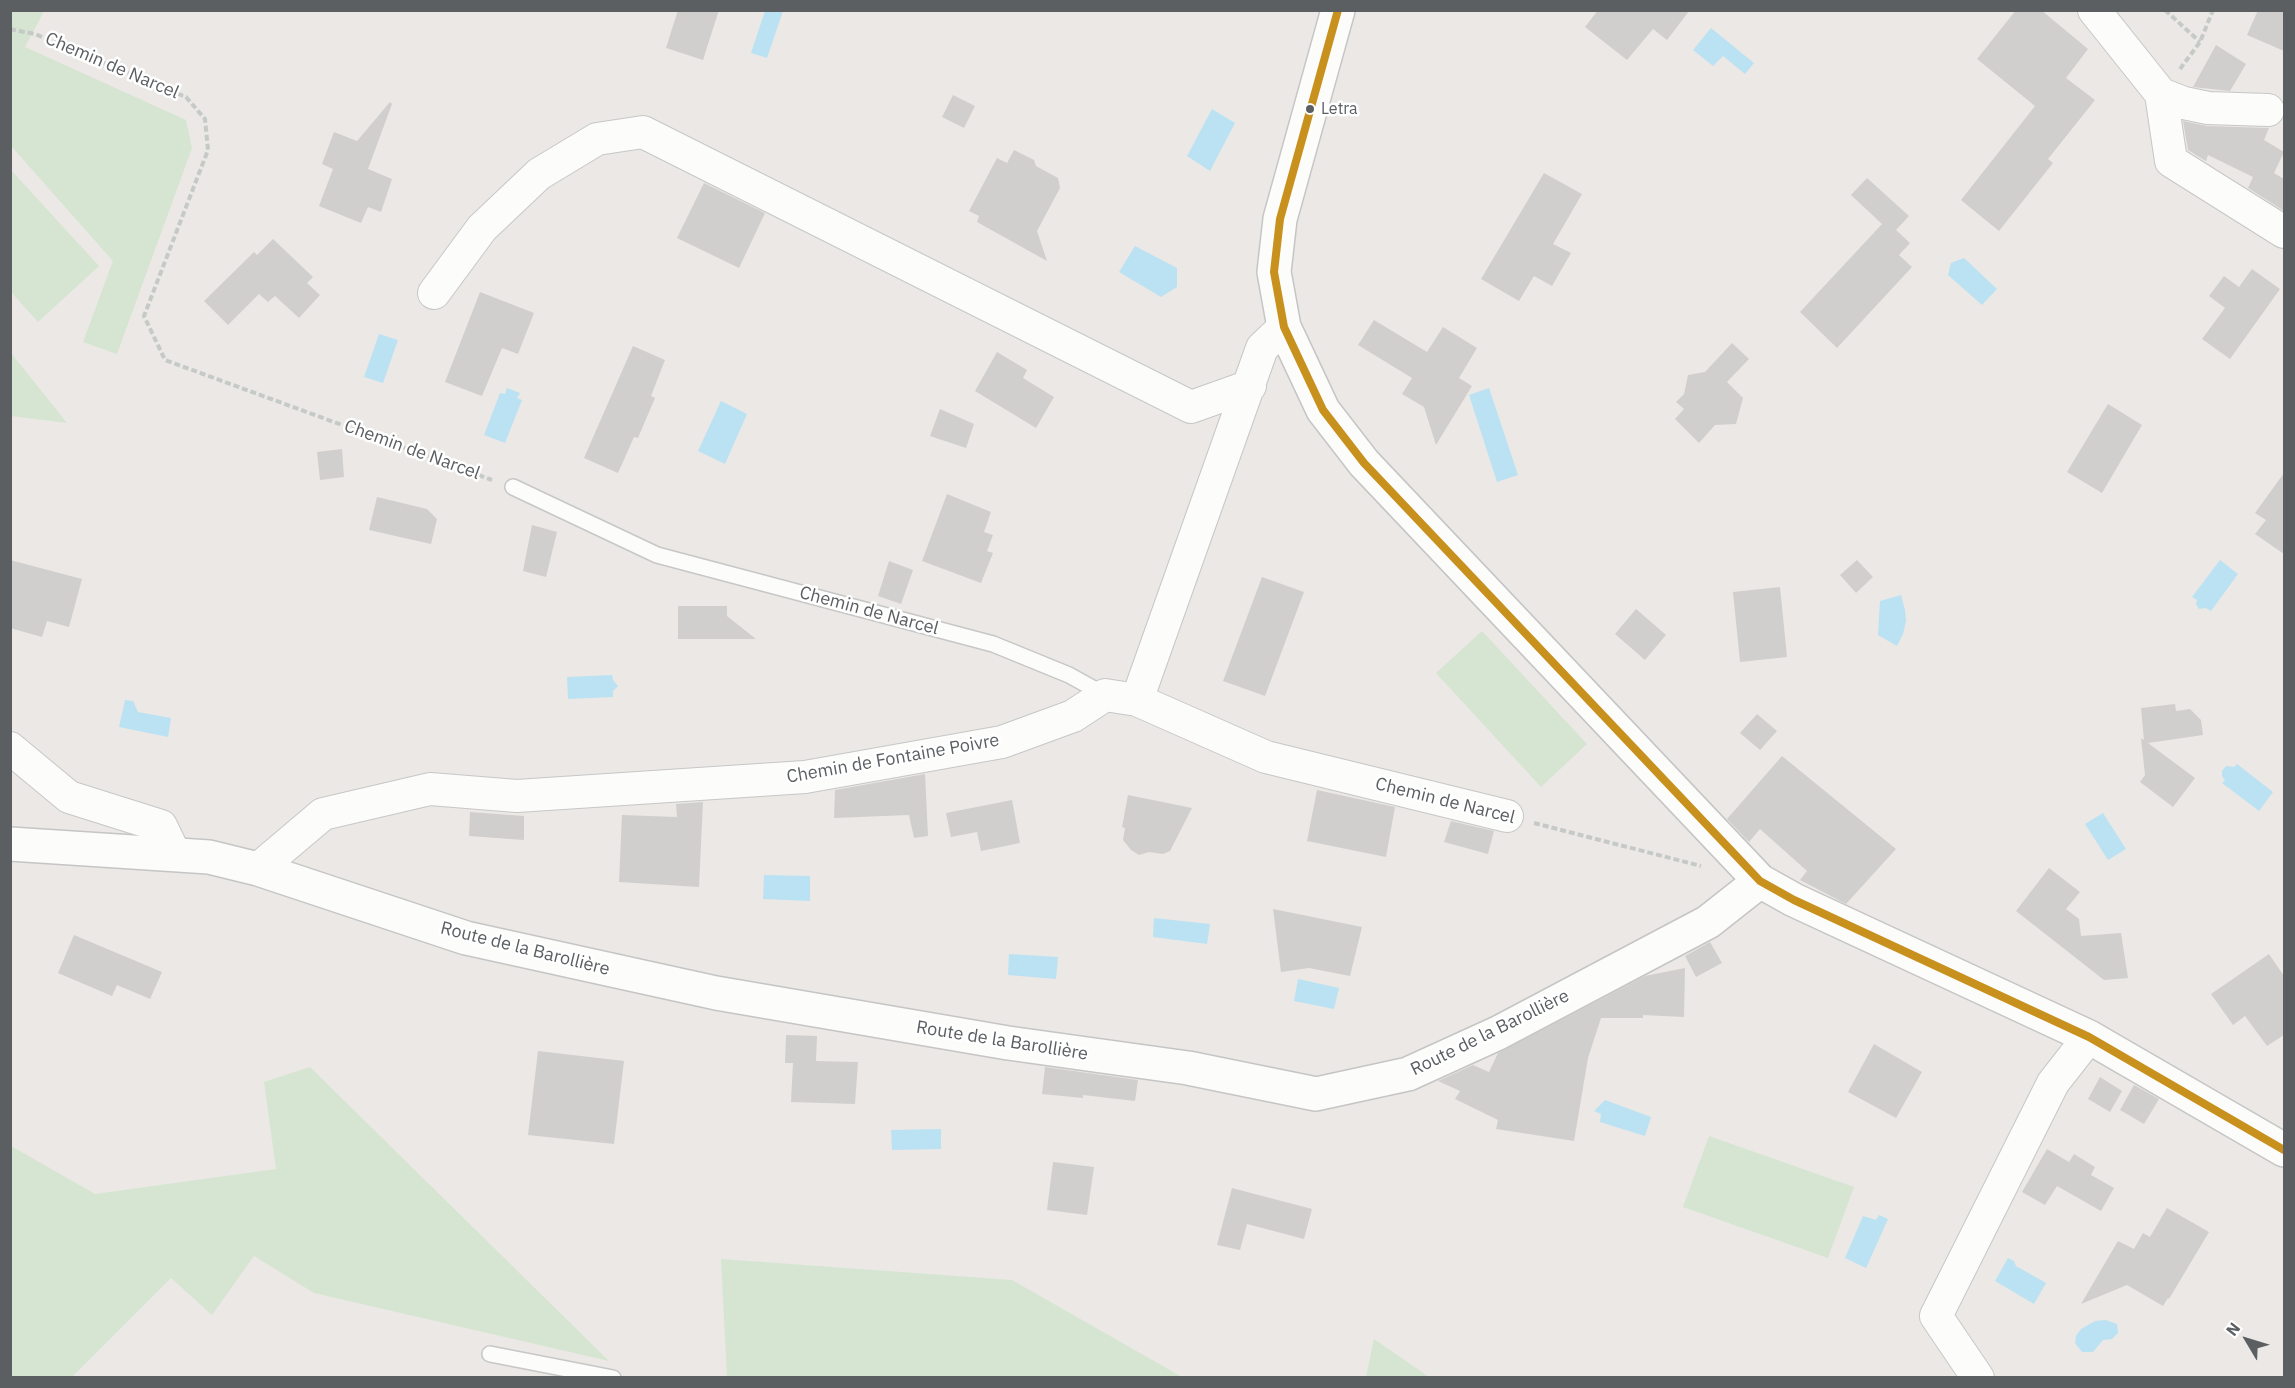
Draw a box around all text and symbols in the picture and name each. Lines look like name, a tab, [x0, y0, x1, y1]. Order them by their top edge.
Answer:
street label: Chemin de Narcel	[42, 28, 182, 104]
place label: Letra	[1321, 99, 1358, 119]
marker: Letra	[1304, 103, 1316, 115]
street label: Chemin de Narcel	[341, 415, 483, 485]
street label: Chemin de Narcel	[797, 582, 941, 640]
street label: Chemin de Fontaine Poivre	[785, 730, 1001, 788]
street label: Chemin de Narcel	[1373, 773, 1517, 829]
street label: Route de la Barollière	[438, 918, 612, 980]
street label: Route de la Barollière	[1407, 985, 1573, 1081]
street label: Route de la Barollière	[915, 1017, 1089, 1065]
north arrow	[2217, 1310, 2277, 1370]
text: N	[2221, 1318, 2244, 1340]

